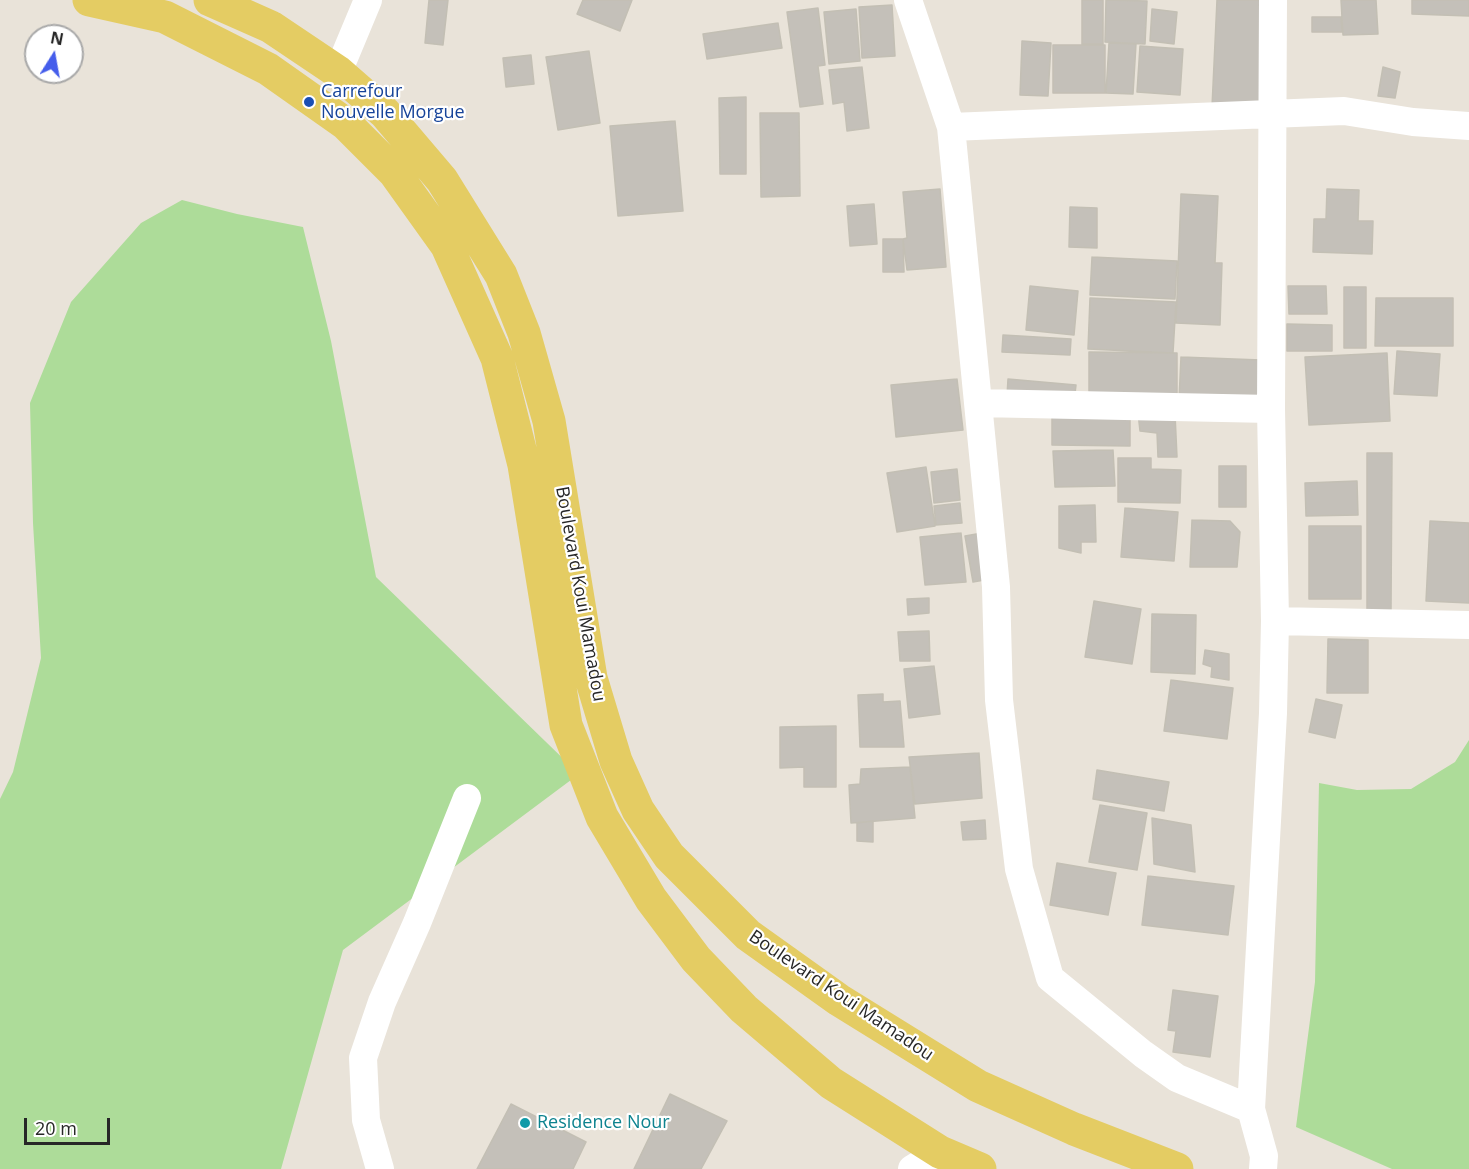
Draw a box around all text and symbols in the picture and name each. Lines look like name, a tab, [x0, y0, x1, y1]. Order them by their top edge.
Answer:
north arrow	[24, 24, 84, 84]
text: N	[49, 26, 66, 50]
place label: Carrefour Nouvelle Morgue	[321, 81, 465, 124]
marker: Carrefour Nouvelle Morgue	[302, 95, 316, 109]
street label: Boulevard Koui Mamadou	[550, 485, 610, 703]
street label: Boulevard Koui Mamadou	[745, 926, 937, 1066]
scale bar	[27, 1106, 112, 1144]
place label: Residence Nour	[537, 1112, 670, 1134]
text: 20 m	[35, 1116, 77, 1140]
marker: Residence Nour	[518, 1116, 532, 1130]

